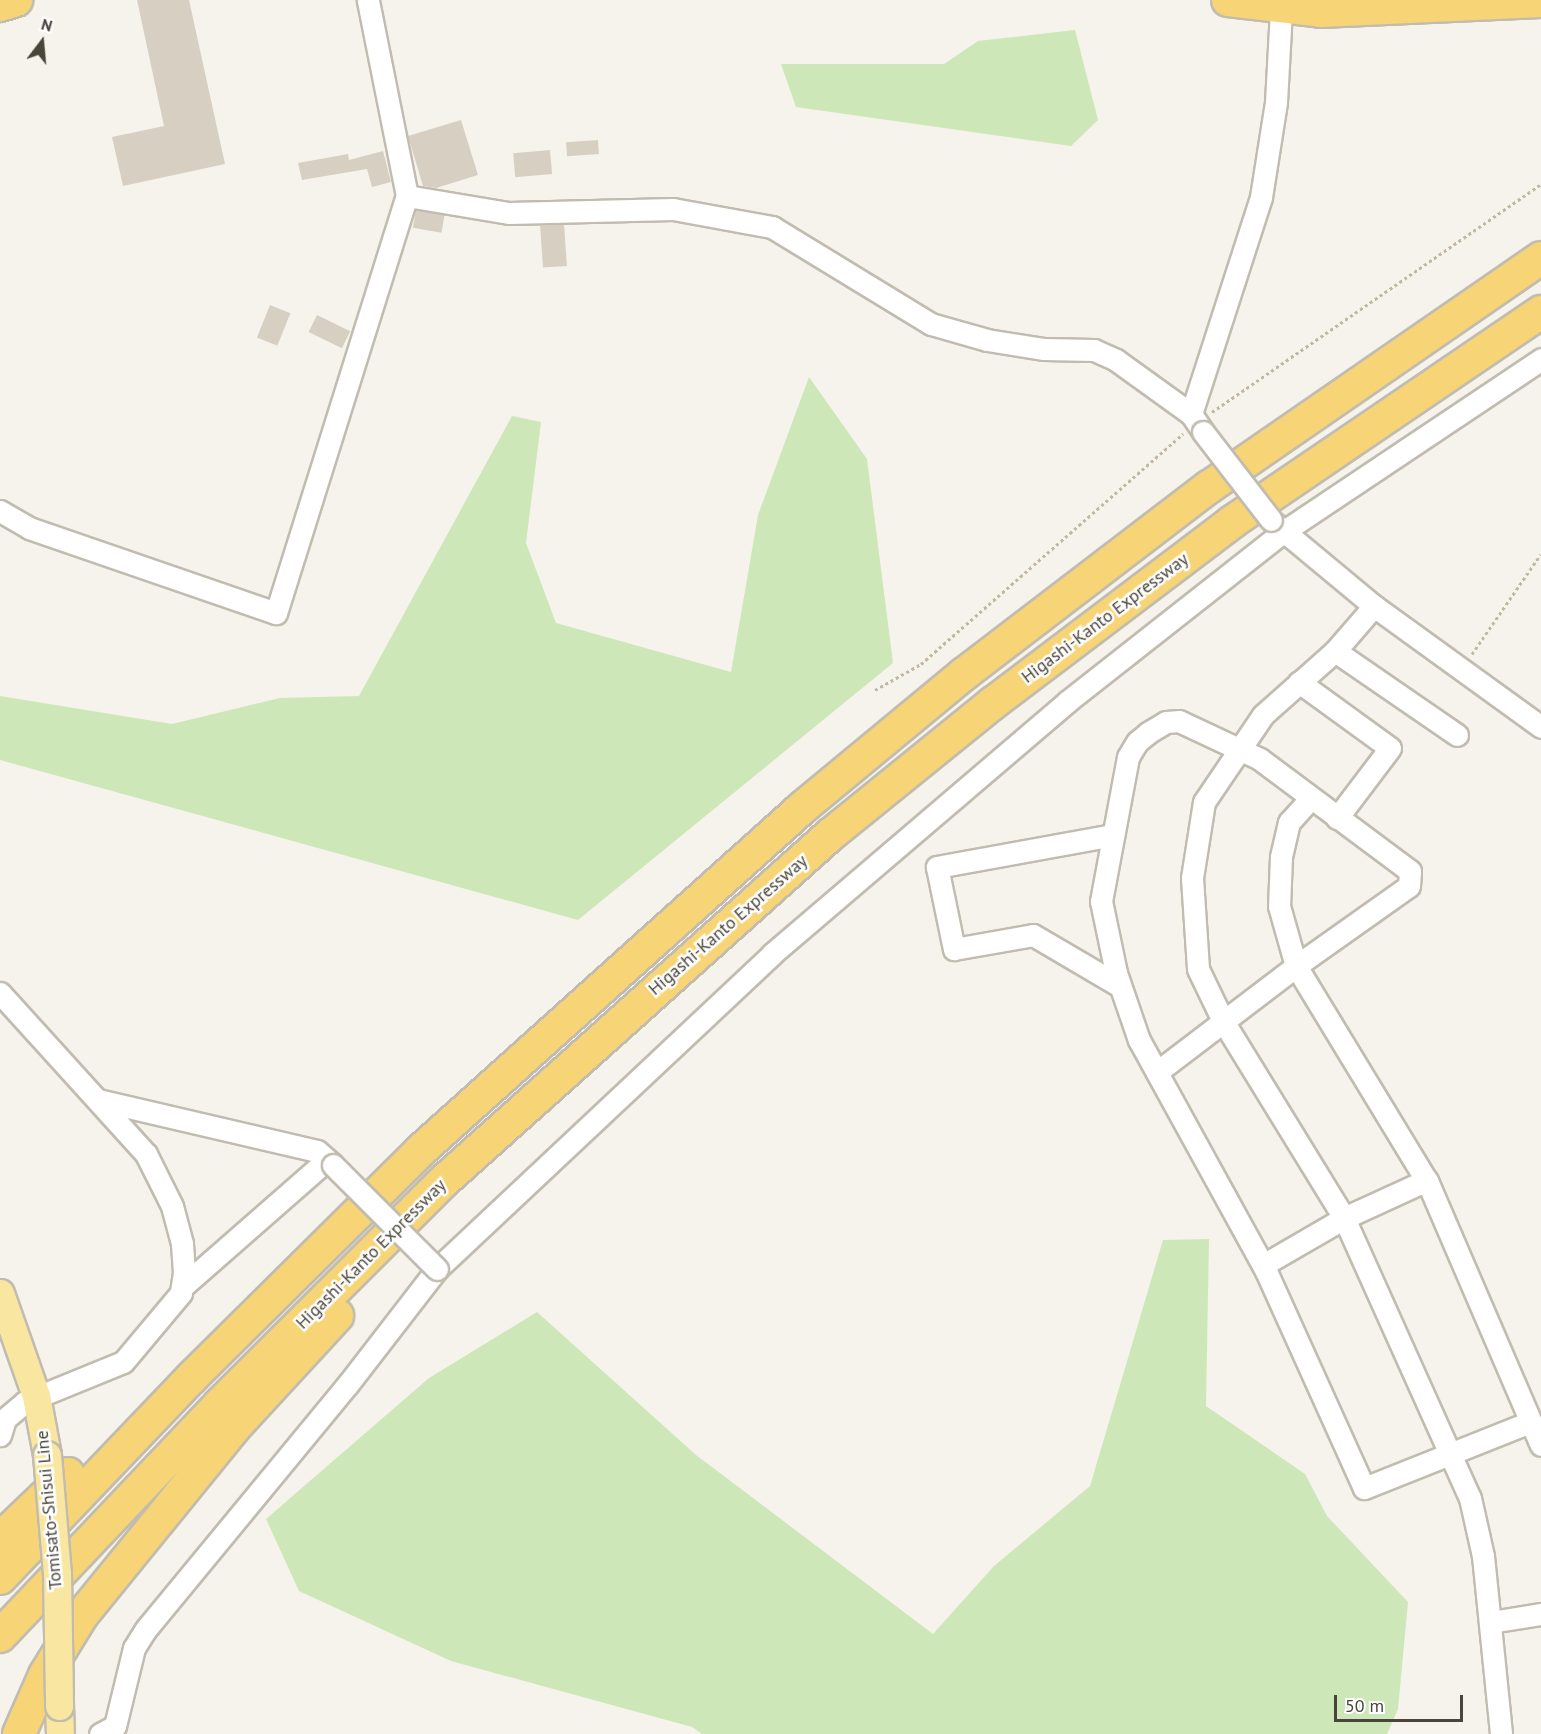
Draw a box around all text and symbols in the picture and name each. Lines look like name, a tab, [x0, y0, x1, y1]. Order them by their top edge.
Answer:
north arrow	[12, 12, 72, 72]
text: N	[39, 14, 55, 36]
street label: Higashi-Kanto Expressway	[1017, 548, 1193, 688]
street label: Higashi-Kanto Expressway	[644, 850, 812, 1000]
street label: Higashi-Kanto Expressway	[291, 1174, 451, 1334]
street label: Tomisato-Shisui Line	[31, 1430, 67, 1590]
scale bar	[1337, 1683, 1466, 1721]
text: 50 m	[1345, 1694, 1384, 1717]

